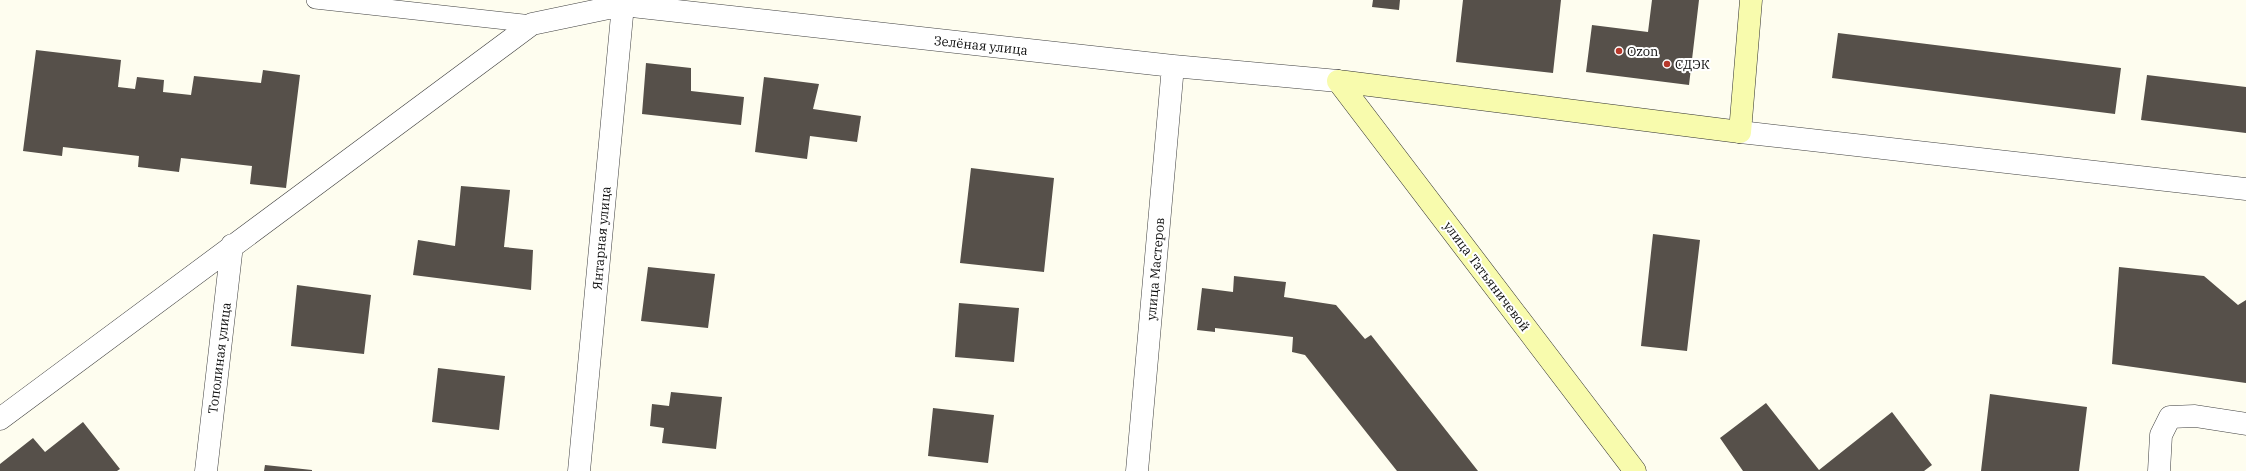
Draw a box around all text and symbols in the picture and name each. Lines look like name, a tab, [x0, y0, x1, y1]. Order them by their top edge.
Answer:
street label: Зелёная улица	[933, 32, 1029, 59]
place label: Ozon	[1627, 43, 1658, 60]
marker: Ozon	[1614, 46, 1624, 56]
place label: СДЭК	[1675, 56, 1710, 73]
marker: СДЭК	[1662, 59, 1672, 69]
street label: Янтарная улица	[589, 186, 614, 291]
street label: улица Мастеров	[1143, 217, 1168, 321]
street label: улица Татьяничевой	[1440, 218, 1534, 335]
street label: Тополиная улица	[204, 301, 235, 415]

